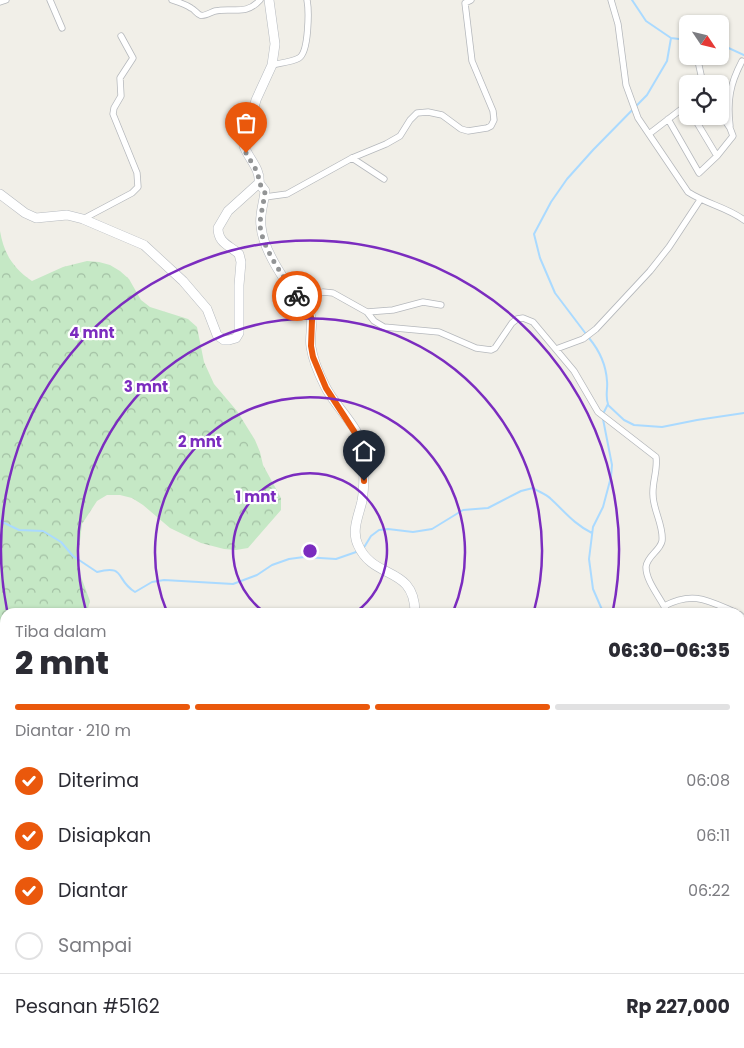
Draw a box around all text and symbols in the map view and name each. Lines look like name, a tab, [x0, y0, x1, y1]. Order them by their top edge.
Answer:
north arrow	[679, 15, 729, 65]
map controls	[679, 15, 729, 125]
button: locate	[679, 75, 729, 125]
pin	[225, 102, 267, 153]
icon: bag	[232, 109, 260, 137]
courier	[272, 271, 322, 321]
icon: bike	[283, 282, 311, 310]
text: 4 mnt	[69, 322, 115, 343]
text: 3 mnt	[124, 376, 168, 397]
pin	[343, 430, 385, 481]
text: 2 mnt	[178, 431, 222, 452]
icon: home	[350, 437, 378, 465]
text: 1 mnt	[236, 486, 276, 507]
centre of rings	[301, 542, 319, 560]
text: Tiba dalam	[15, 620, 106, 643]
text: 06:30–06:35	[608, 637, 730, 664]
text: 2 mnt	[15, 640, 109, 685]
text: Diantar · 210 m	[15, 719, 131, 742]
icon: check	[15, 767, 43, 795]
text: Diterima	[58, 767, 139, 794]
text: 06:08	[686, 769, 730, 792]
icon: check	[15, 822, 43, 850]
text: Disiapkan	[58, 822, 151, 849]
text: 06:11	[696, 824, 730, 847]
icon: check	[15, 877, 43, 905]
text: Diantar	[58, 877, 128, 904]
text: 06:22	[688, 879, 730, 902]
text: Sampai	[58, 932, 132, 959]
text: Pesanan #5162	[15, 993, 160, 1020]
text: Rp 227,000	[626, 993, 730, 1020]

